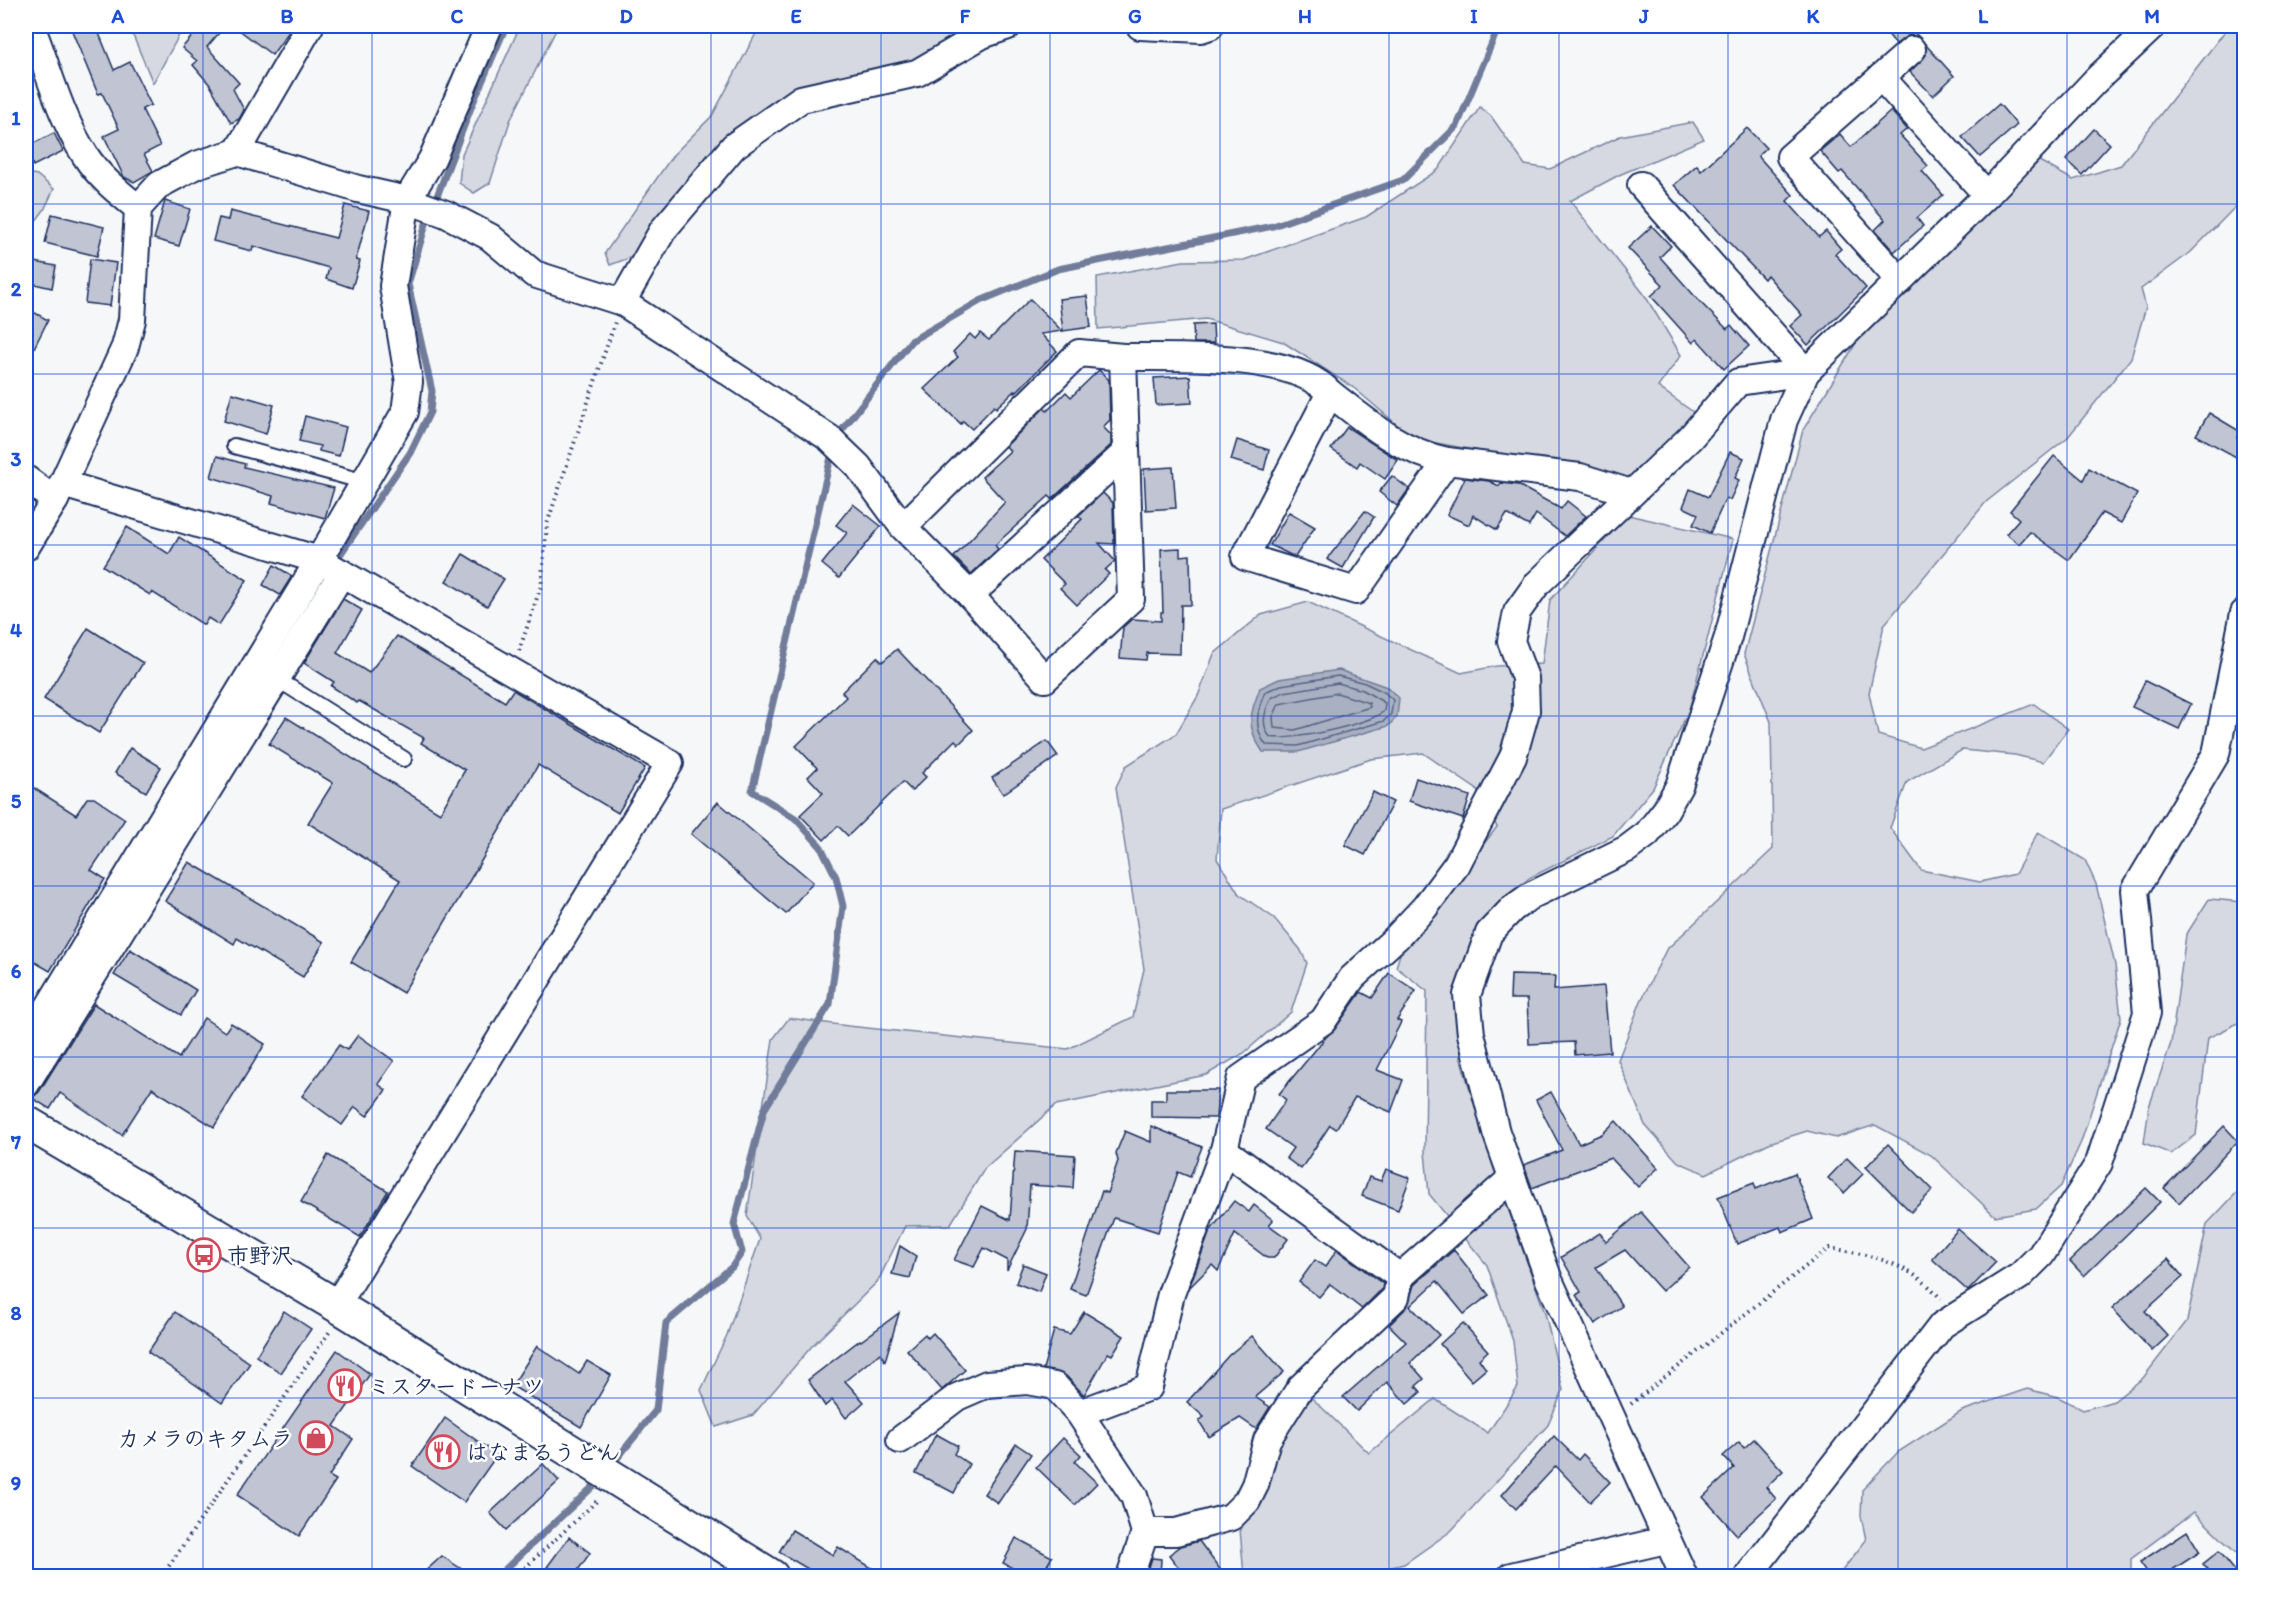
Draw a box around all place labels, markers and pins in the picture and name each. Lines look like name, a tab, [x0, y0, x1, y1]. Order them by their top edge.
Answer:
bus stop icon: 市野沢	[186, 1237, 222, 1273]
place label: 市野沢	[227, 1242, 293, 1269]
restaurant icon: ミスタードーナツ	[327, 1368, 363, 1404]
place label: ミスタードーナツ	[368, 1373, 544, 1400]
shop icon: カメラのキタムラ	[298, 1420, 334, 1456]
place label: カメラのキタムラ	[117, 1425, 293, 1452]
restaurant icon: はなまるうどん	[425, 1434, 461, 1470]
place label: はなまるうどん	[466, 1439, 620, 1466]

